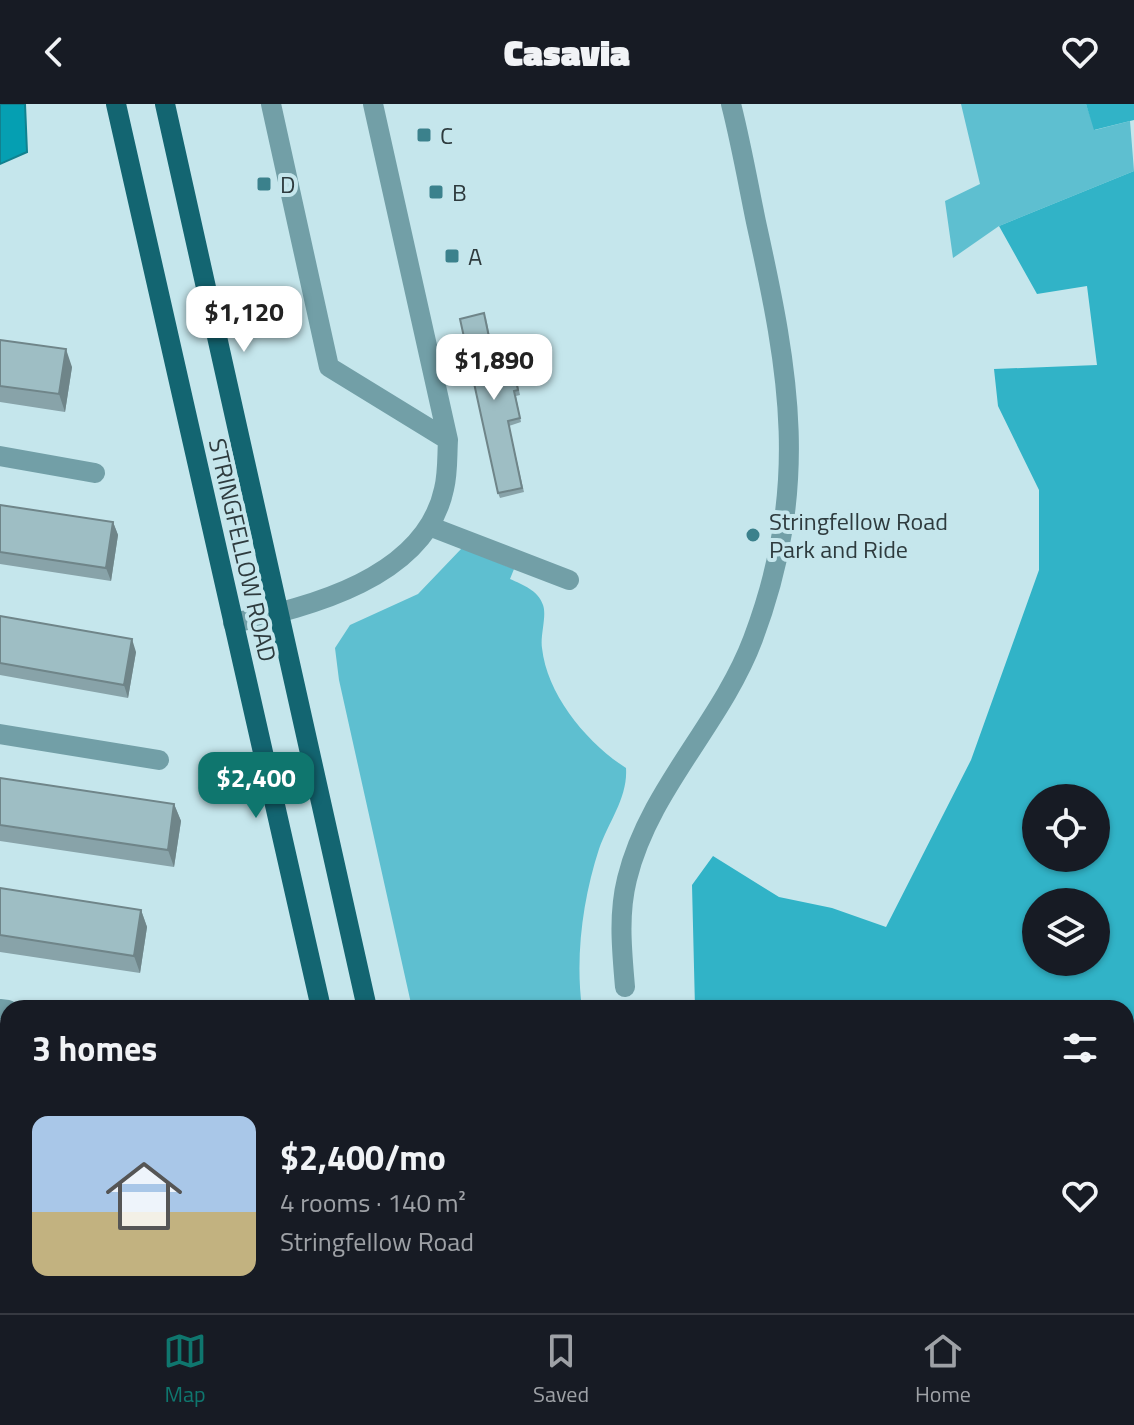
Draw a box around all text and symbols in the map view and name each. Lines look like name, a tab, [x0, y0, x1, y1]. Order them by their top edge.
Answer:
text: Casavia	[504, 25, 630, 80]
icon: back	[32, 30, 76, 74]
icon: heart	[1058, 30, 1102, 74]
place label: C	[440, 117, 453, 153]
marker: C	[415, 126, 433, 144]
place label: D	[280, 166, 295, 202]
place label: B	[452, 174, 467, 210]
marker: D	[255, 175, 273, 193]
marker: B	[427, 183, 445, 201]
place label: A	[468, 238, 482, 274]
marker: A	[443, 247, 461, 265]
pin: $1,120	[179, 286, 309, 354]
text: $1,120	[204, 292, 284, 331]
pin: $1,890	[429, 334, 559, 402]
text: $1,890	[454, 340, 534, 379]
street label: STRINGFELLOW ROAD	[200, 435, 286, 665]
place label: Stringfellow Road Park and Ride	[769, 503, 948, 567]
marker: Stringfellow Road Park and Ride	[744, 526, 762, 544]
pin: $2,400	[191, 752, 321, 820]
text: $2,400	[216, 758, 296, 797]
map controls	[1022, 784, 1110, 976]
button: locate	[1022, 784, 1110, 872]
button: layers	[1022, 888, 1110, 976]
text: 3 homes	[32, 1022, 157, 1074]
icon: filters	[1058, 1026, 1102, 1070]
text: $2,400/mo	[280, 1131, 446, 1183]
icon: home	[96, 1148, 192, 1244]
icon: heart	[1058, 1174, 1102, 1218]
text: 4 rooms · 140 m²	[280, 1183, 466, 1222]
text: Stringfellow Road	[280, 1222, 474, 1261]
tab: Map	[163, 1329, 207, 1411]
tab: Saved	[533, 1329, 589, 1411]
tab: Home	[915, 1329, 971, 1411]

